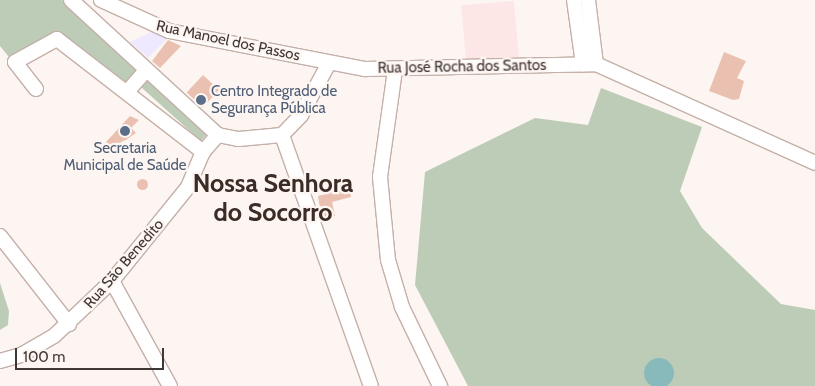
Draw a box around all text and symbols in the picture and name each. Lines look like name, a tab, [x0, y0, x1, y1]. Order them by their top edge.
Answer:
street label: Rua Manoel dos Passos	[155, 17, 301, 65]
street label: Rua José Rocha dos Santos	[377, 57, 547, 77]
place label: Centro Integrado de Segurança Pública	[211, 82, 337, 117]
marker: Centro Integrado de Segurança Pública	[195, 94, 207, 106]
marker: Secretaria Municipal de Saúde	[119, 125, 131, 137]
place label: Secretaria Municipal de Saúde	[63, 139, 187, 174]
district label: Nossa Senhora do Socorro	[193, 169, 353, 228]
street label: Rua São Benedito	[80, 216, 168, 312]
scale bar	[18, 338, 166, 370]
text: 100 m	[23, 348, 65, 366]

